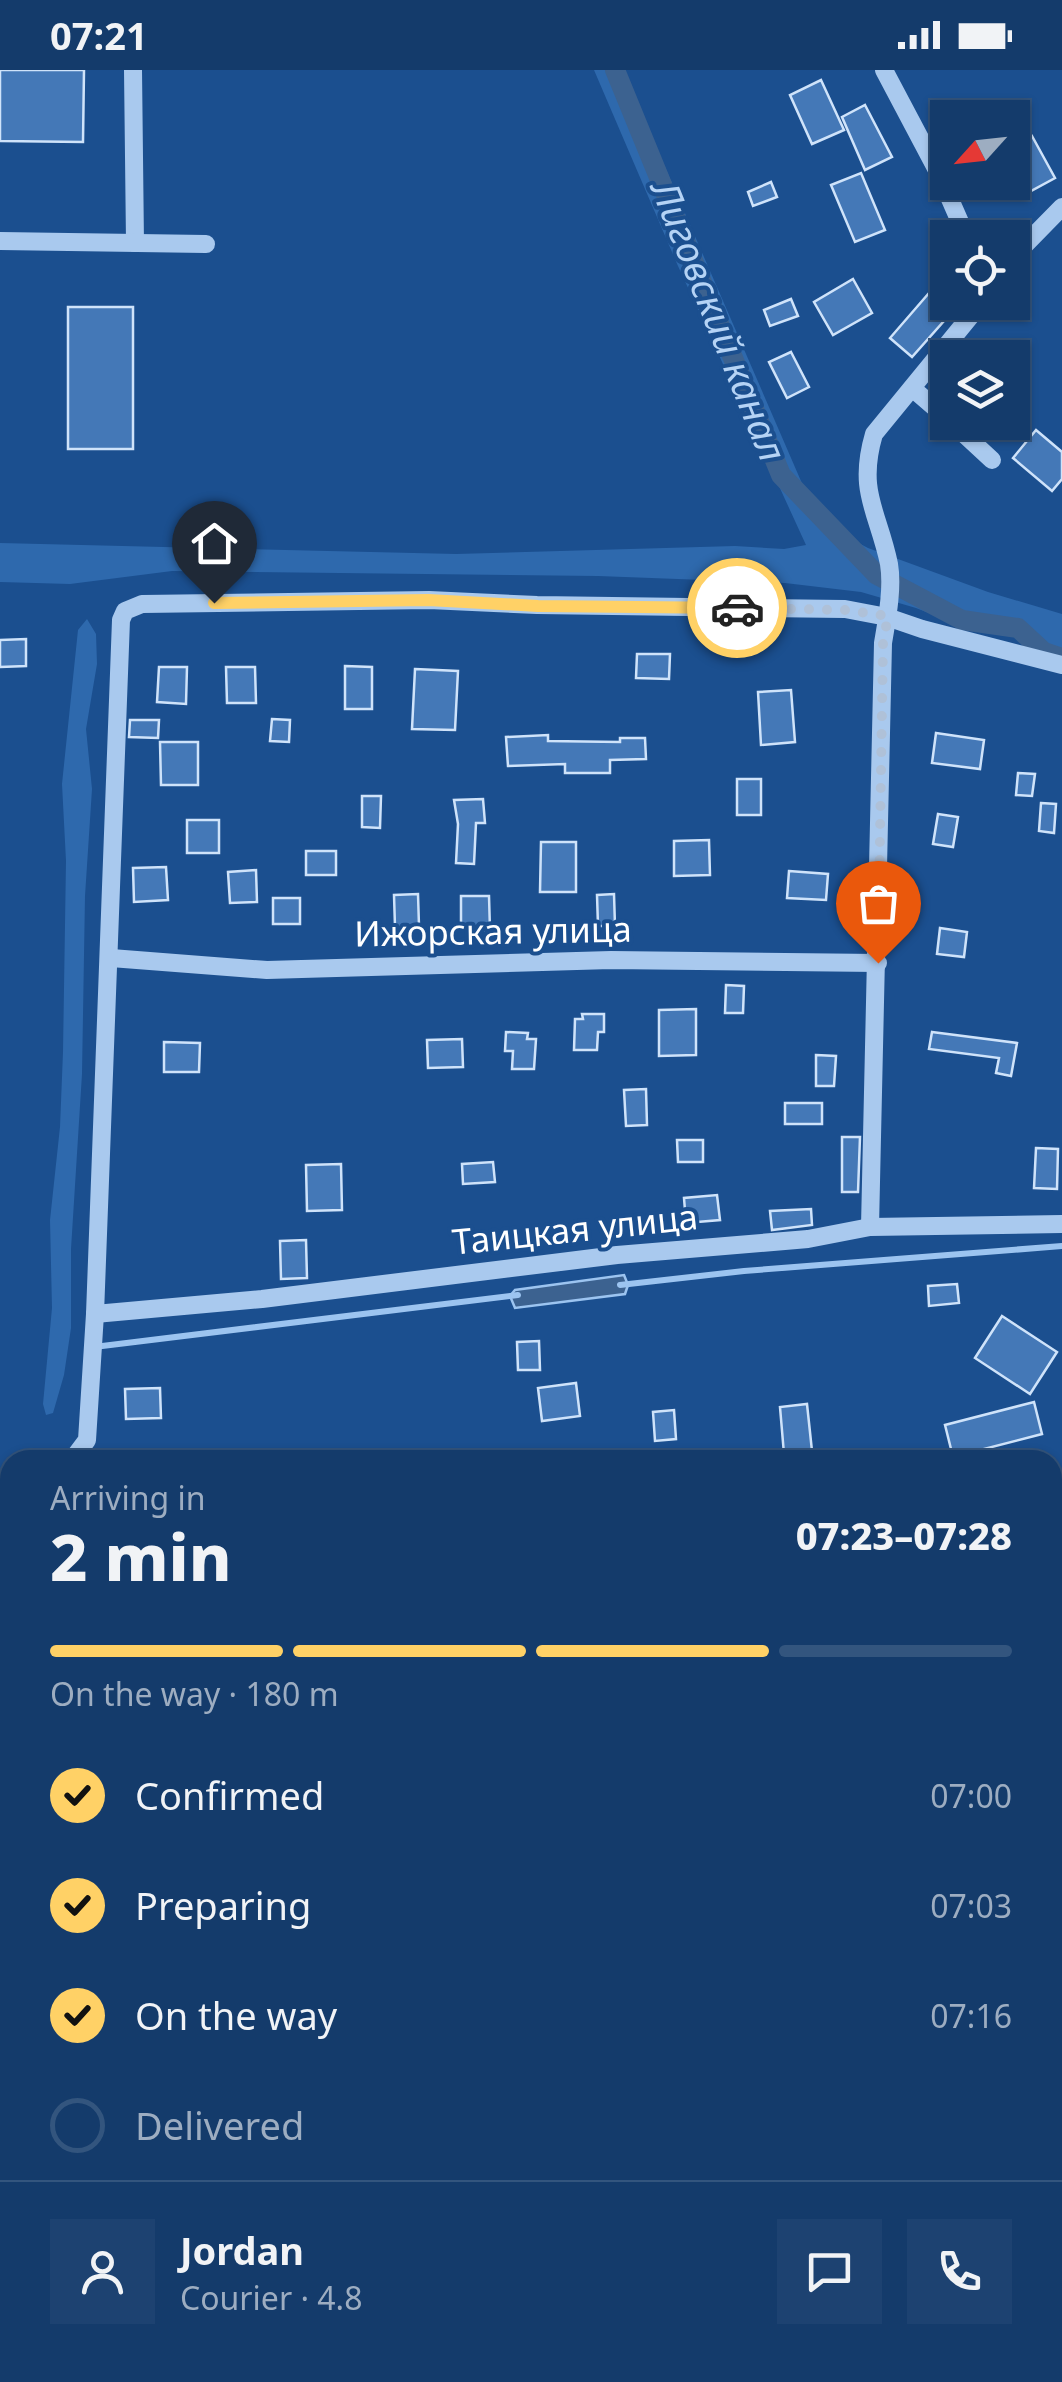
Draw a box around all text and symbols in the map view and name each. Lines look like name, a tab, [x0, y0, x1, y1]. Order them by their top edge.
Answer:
text: 07:21	[50, 9, 148, 61]
north arrow	[930, 100, 1030, 200]
map controls	[930, 100, 1030, 440]
water label: Лиговский канал	[639, 170, 800, 469]
button: locate	[930, 220, 1030, 320]
button: layers	[930, 340, 1030, 440]
pin	[172, 501, 257, 604]
icon: home	[187, 516, 242, 571]
courier	[687, 558, 787, 658]
icon: car	[710, 581, 765, 636]
pin	[836, 861, 921, 964]
icon: bag	[851, 876, 906, 931]
street label: Ижорская улица	[354, 905, 632, 956]
street label: Таицкая улица	[450, 1192, 700, 1265]
text: Arriving in	[50, 1476, 205, 1519]
text: 07:23–07:28	[796, 1509, 1012, 1561]
text: 2 min	[50, 1512, 232, 1600]
text: On the way · 180 m	[50, 1672, 339, 1715]
icon: check	[50, 1768, 105, 1823]
text: Confirmed	[135, 1769, 324, 1821]
text: 07:00	[930, 1774, 1012, 1817]
icon: check	[50, 1878, 105, 1933]
text: Preparing	[135, 1879, 311, 1931]
text: 07:03	[930, 1884, 1012, 1927]
icon: check	[50, 1988, 105, 2043]
text: On the way	[135, 1989, 337, 2041]
text: 07:16	[930, 1994, 1012, 2037]
text: Delivered	[135, 2099, 304, 2151]
button: person	[50, 2219, 155, 2324]
button: chat	[777, 2219, 882, 2324]
button: phone	[907, 2219, 1012, 2324]
text: Jordan	[180, 2224, 304, 2276]
text: Courier · 4.8	[180, 2276, 363, 2319]

